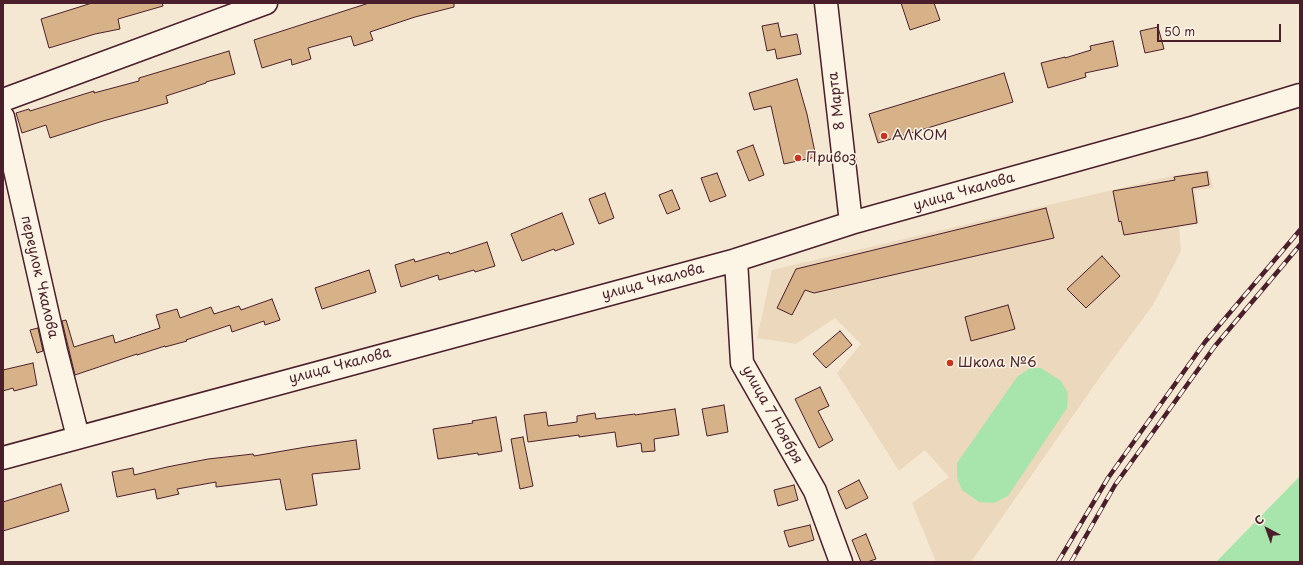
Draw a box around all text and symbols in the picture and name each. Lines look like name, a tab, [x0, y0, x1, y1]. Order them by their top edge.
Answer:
scale bar	[1159, 16, 1283, 42]
text: 50 m	[1164, 22, 1195, 40]
street label: 8 Марта	[825, 71, 849, 131]
place label: АЛКОМ	[892, 128, 947, 144]
marker: АЛКОМ	[879, 131, 889, 141]
place label: Привоз	[806, 150, 856, 166]
marker: Привоз	[793, 153, 803, 163]
street label: улица Чкалова	[911, 169, 1017, 215]
street label: переулок Чкалова	[17, 214, 61, 340]
street label: улица Чкалова	[600, 260, 706, 304]
street label: улица Чкалова	[287, 344, 393, 388]
place label: Школа №6	[958, 355, 1037, 371]
marker: Школа №6	[945, 358, 955, 368]
street label: улица 7 Ноября	[738, 363, 806, 467]
north arrow	[1247, 509, 1287, 549]
text: С	[1250, 510, 1268, 529]

